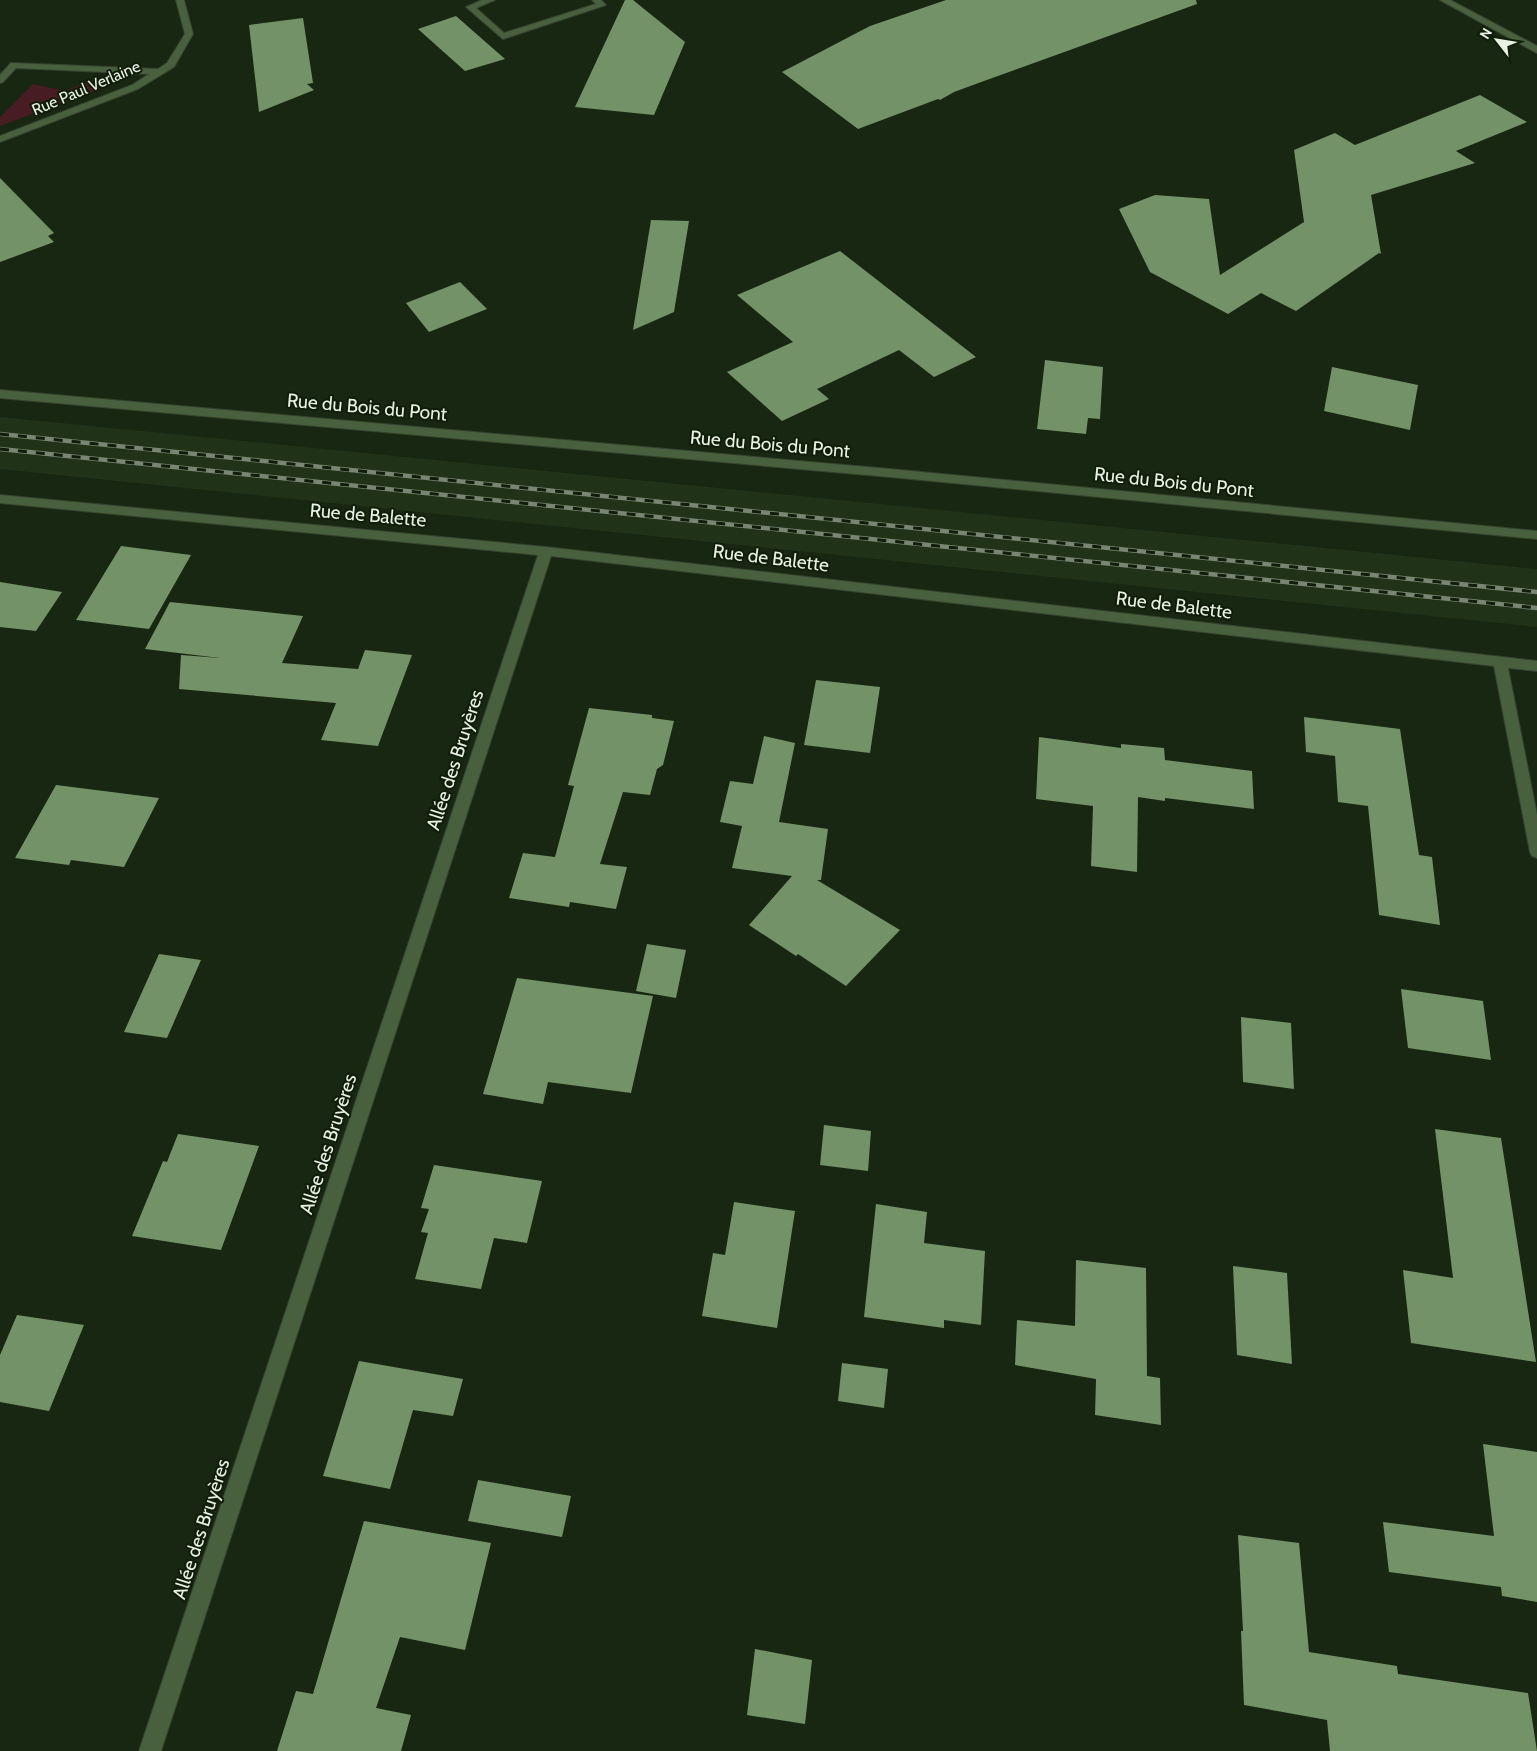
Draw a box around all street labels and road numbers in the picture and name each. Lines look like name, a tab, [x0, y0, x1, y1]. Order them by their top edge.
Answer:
street label: Rue Paul Verlaine	[29, 57, 143, 119]
street label: Rue du Bois du Pont	[286, 389, 449, 426]
street label: Rue du Bois du Pont	[689, 426, 852, 463]
street label: Rue du Bois du Pont	[1093, 462, 1256, 502]
street label: Rue de Balette	[309, 498, 427, 532]
street label: Rue de Balette	[712, 539, 831, 577]
street label: Rue de Balette	[1115, 586, 1234, 624]
street label: Allée des Bruyères	[421, 687, 489, 833]
street label: Allée des Bruyères	[294, 1071, 362, 1217]
street label: Allée des Bruyères	[167, 1456, 235, 1602]

